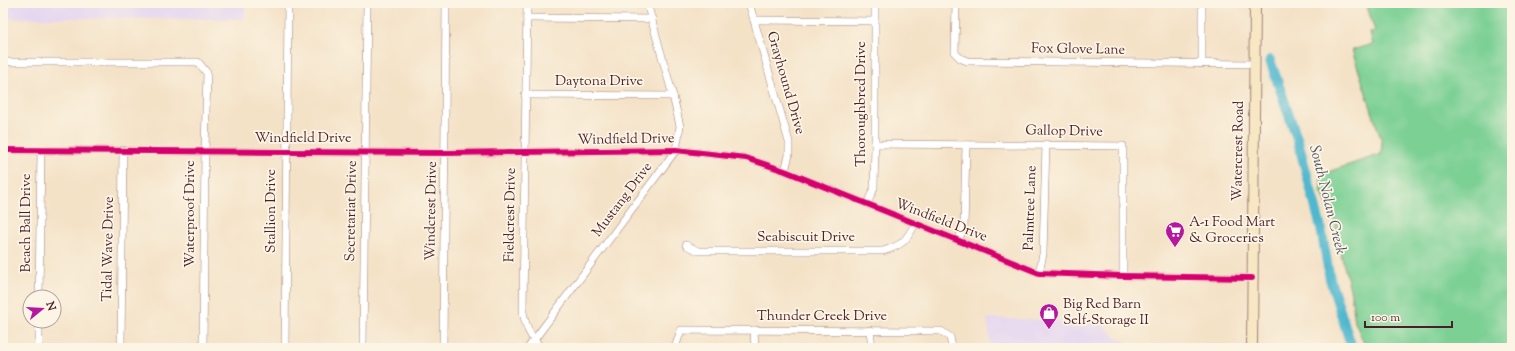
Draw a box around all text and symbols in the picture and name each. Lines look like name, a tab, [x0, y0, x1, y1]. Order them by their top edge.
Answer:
street label: Grayhound Drive	[761, 29, 809, 137]
street label: Fox Glove Lane	[1031, 39, 1125, 61]
street label: Thoroughbred Drive	[852, 41, 872, 167]
street label: Daytona Drive	[555, 72, 643, 92]
street label: Watercrest Road	[1228, 101, 1250, 201]
street label: Gallop Drive	[1025, 121, 1103, 143]
street label: Windfield Drive	[254, 129, 352, 149]
street label: Windfield Drive	[577, 129, 675, 151]
water label: South Nolan Creek	[1303, 143, 1351, 257]
street label: Mustang Drive	[588, 158, 658, 242]
street label: Waterproof Drive	[181, 160, 201, 268]
street label: Secretariat Drive	[341, 160, 363, 262]
street label: Windcrest Drive	[421, 161, 443, 261]
street label: Palmtree Lane	[1020, 165, 1042, 251]
street label: Fieldcrest Drive	[500, 168, 522, 262]
street label: Stallion Drive	[262, 169, 282, 253]
street label: Beach Ball Drive	[17, 174, 37, 272]
street label: Windfield Drive	[892, 194, 990, 248]
street label: Tidal Wave Drive	[98, 196, 120, 302]
place label: A-1 Food Mart & Groceries	[1189, 213, 1275, 249]
supermarket icon: A-1 Food Mart & Groceries	[1164, 220, 1186, 248]
street label: Seabiscuit Drive	[757, 228, 855, 248]
north arrow	[22, 289, 62, 329]
place label: Big Red Barn Self-Storage II	[1063, 295, 1149, 331]
text: N	[41, 299, 60, 313]
shop icon: Big Red Barn Self-Storage II	[1038, 302, 1060, 330]
scale bar	[1365, 303, 1452, 329]
street label: Thunder Creek Drive	[757, 307, 887, 327]
text: 100 m	[1371, 309, 1400, 327]

